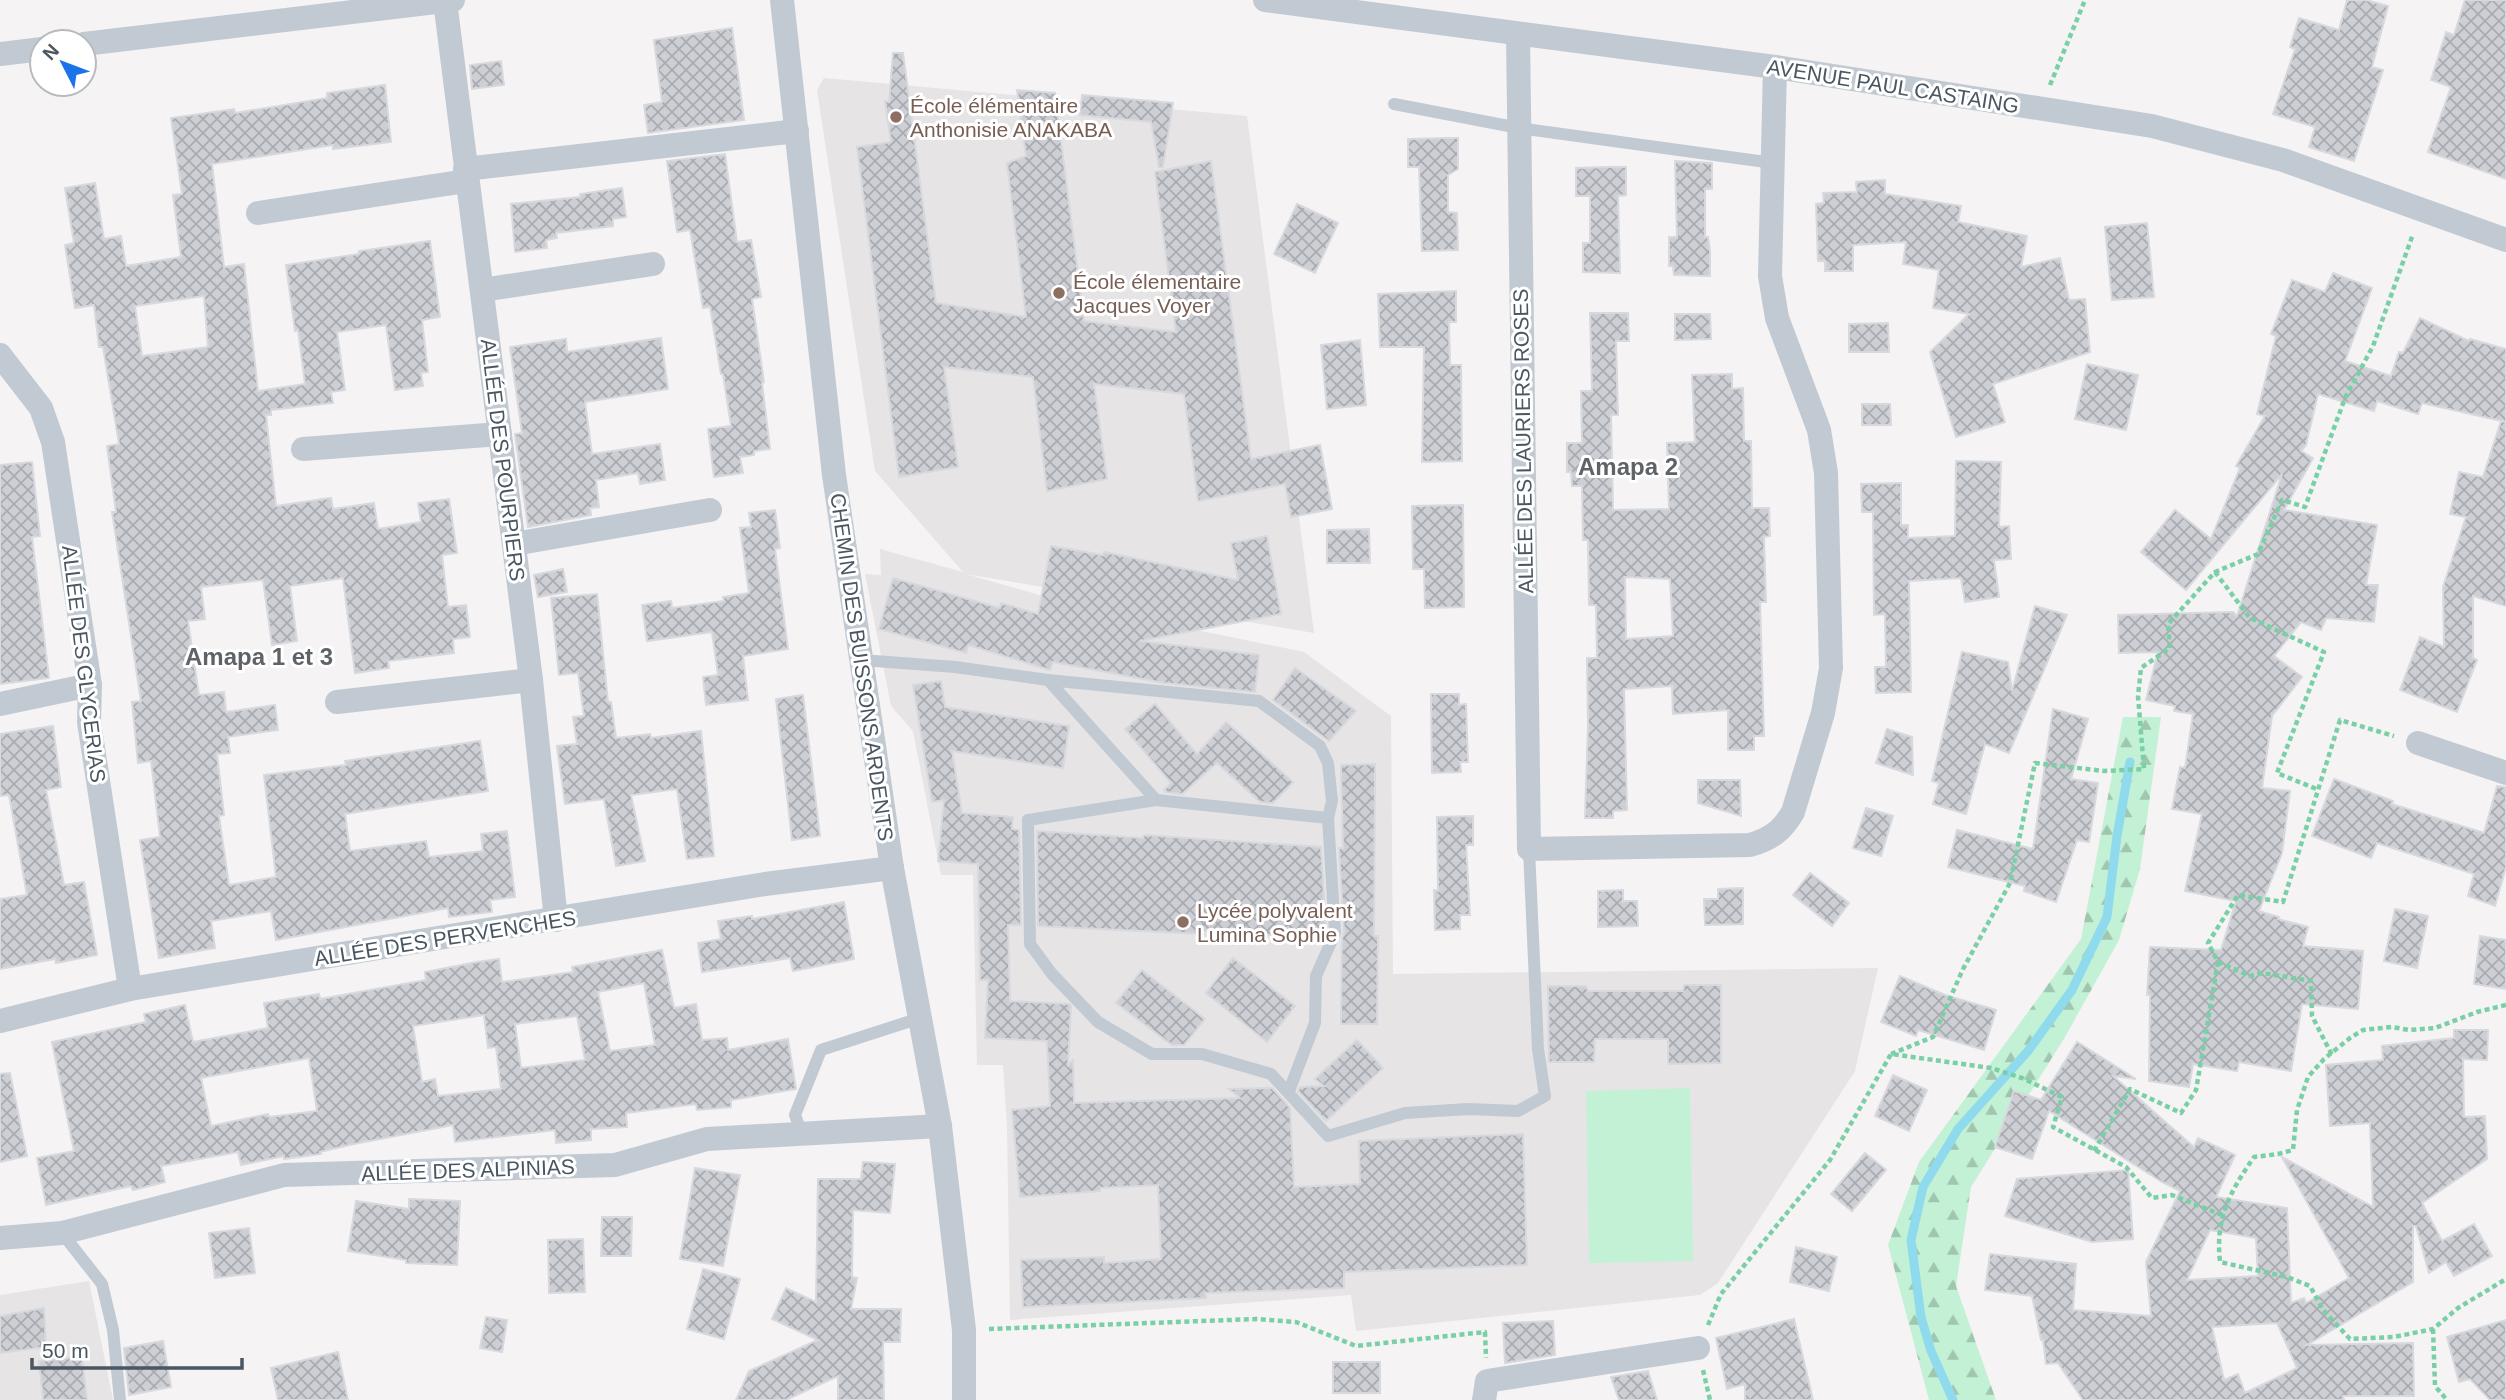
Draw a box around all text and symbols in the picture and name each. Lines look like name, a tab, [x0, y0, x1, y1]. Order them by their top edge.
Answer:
north arrow	[28, 28, 98, 98]
text: N	[38, 40, 63, 64]
street label: AVENUE PAUL CASTAING	[1765, 55, 2021, 117]
place label: École élémentaire Anthonisie ANAKABA	[910, 94, 1112, 141]
marker: École élémentaire Anthonisie ANAKABA	[888, 109, 904, 125]
place label: École élementaire Jacques Voyer	[1073, 270, 1241, 317]
marker: École élementaire Jacques Voyer	[1051, 285, 1067, 301]
street label: ALLÉE DES LAURIERS ROSES	[1509, 289, 1537, 593]
street label: ALLÉE DES POURPIERS	[477, 338, 529, 582]
district label: Amapa 2	[1578, 453, 1678, 480]
street label: CHEMIN DES BUISSONS ARDENTS	[826, 491, 898, 843]
street label: ALLÉE DES GLYCERIAS	[58, 544, 110, 784]
district label: Amapa 1 et 3	[185, 643, 333, 670]
place label: Lycée polyvalent Lumina Sophie	[1197, 899, 1353, 946]
street label: ALLÉE DES PERVENCHES	[313, 906, 577, 970]
marker: Lycée polyvalent Lumina Sophie	[1175, 914, 1191, 930]
street label: ALLÉE DES ALPINIAS	[361, 1155, 575, 1185]
scale bar	[32, 1326, 242, 1370]
text: 50 m	[42, 1339, 89, 1362]

